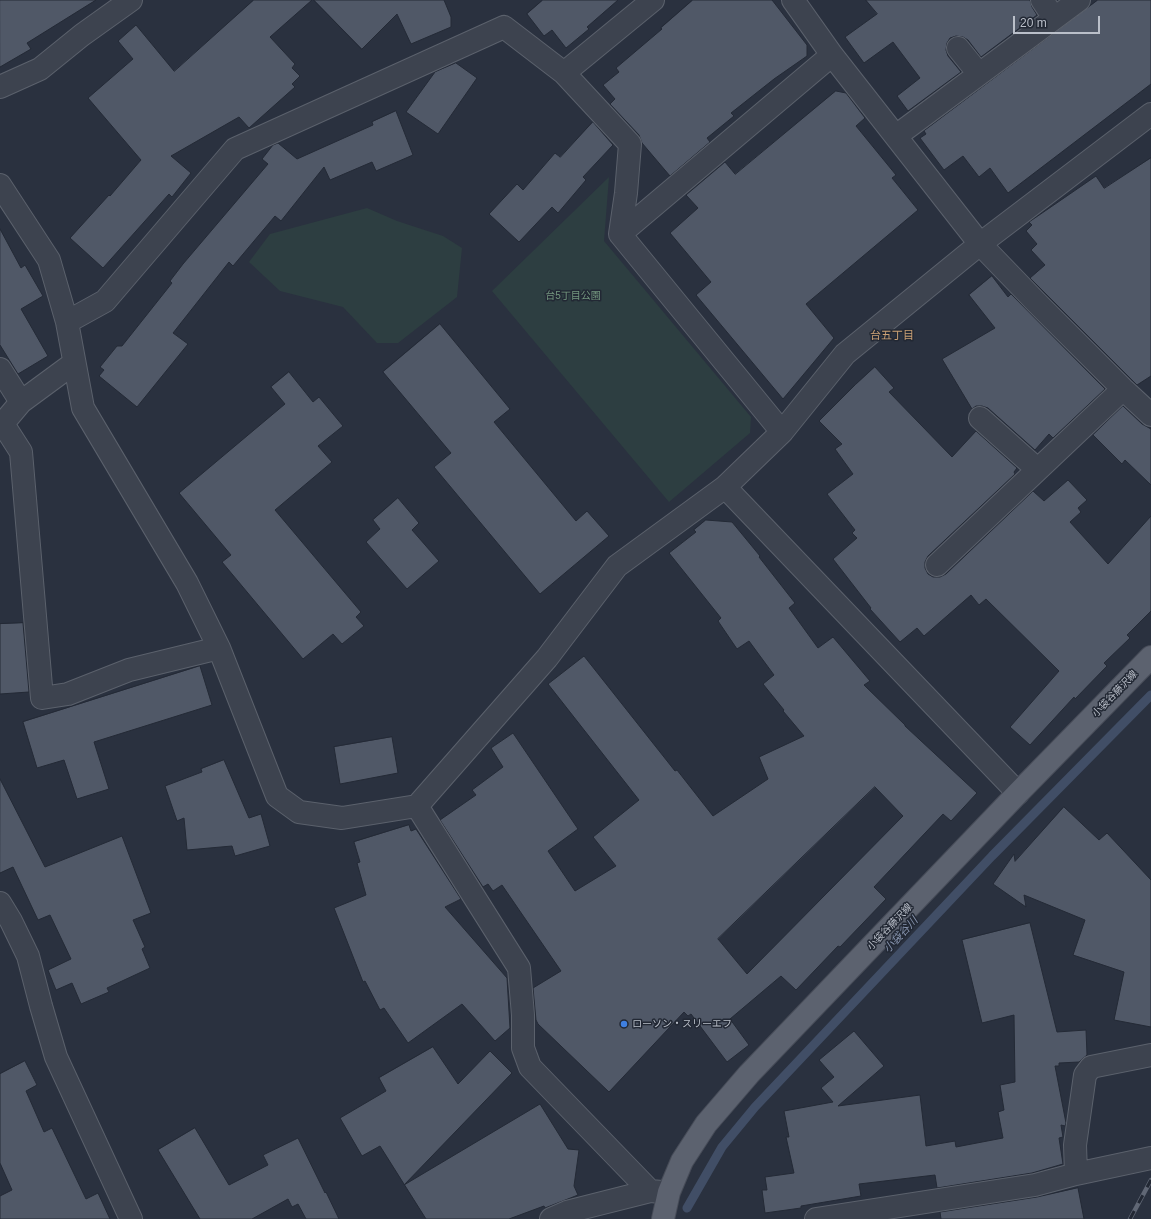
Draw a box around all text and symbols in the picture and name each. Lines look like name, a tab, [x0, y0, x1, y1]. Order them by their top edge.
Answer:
scale bar	[1015, 8, 1102, 34]
text: 20 m	[1020, 16, 1047, 30]
park label: 台5丁目公園	[545, 290, 601, 302]
district label: 台五丁目	[870, 329, 914, 343]
street label: 小袋谷藤沢線	[1090, 668, 1140, 720]
street label: 小袋谷藤沢線	[865, 901, 915, 953]
water label: 小袋谷川	[881, 914, 921, 956]
place label: ローソン・スリーエフ	[632, 1018, 732, 1030]
marker: ローソン・スリーエフ	[619, 1019, 629, 1029]

